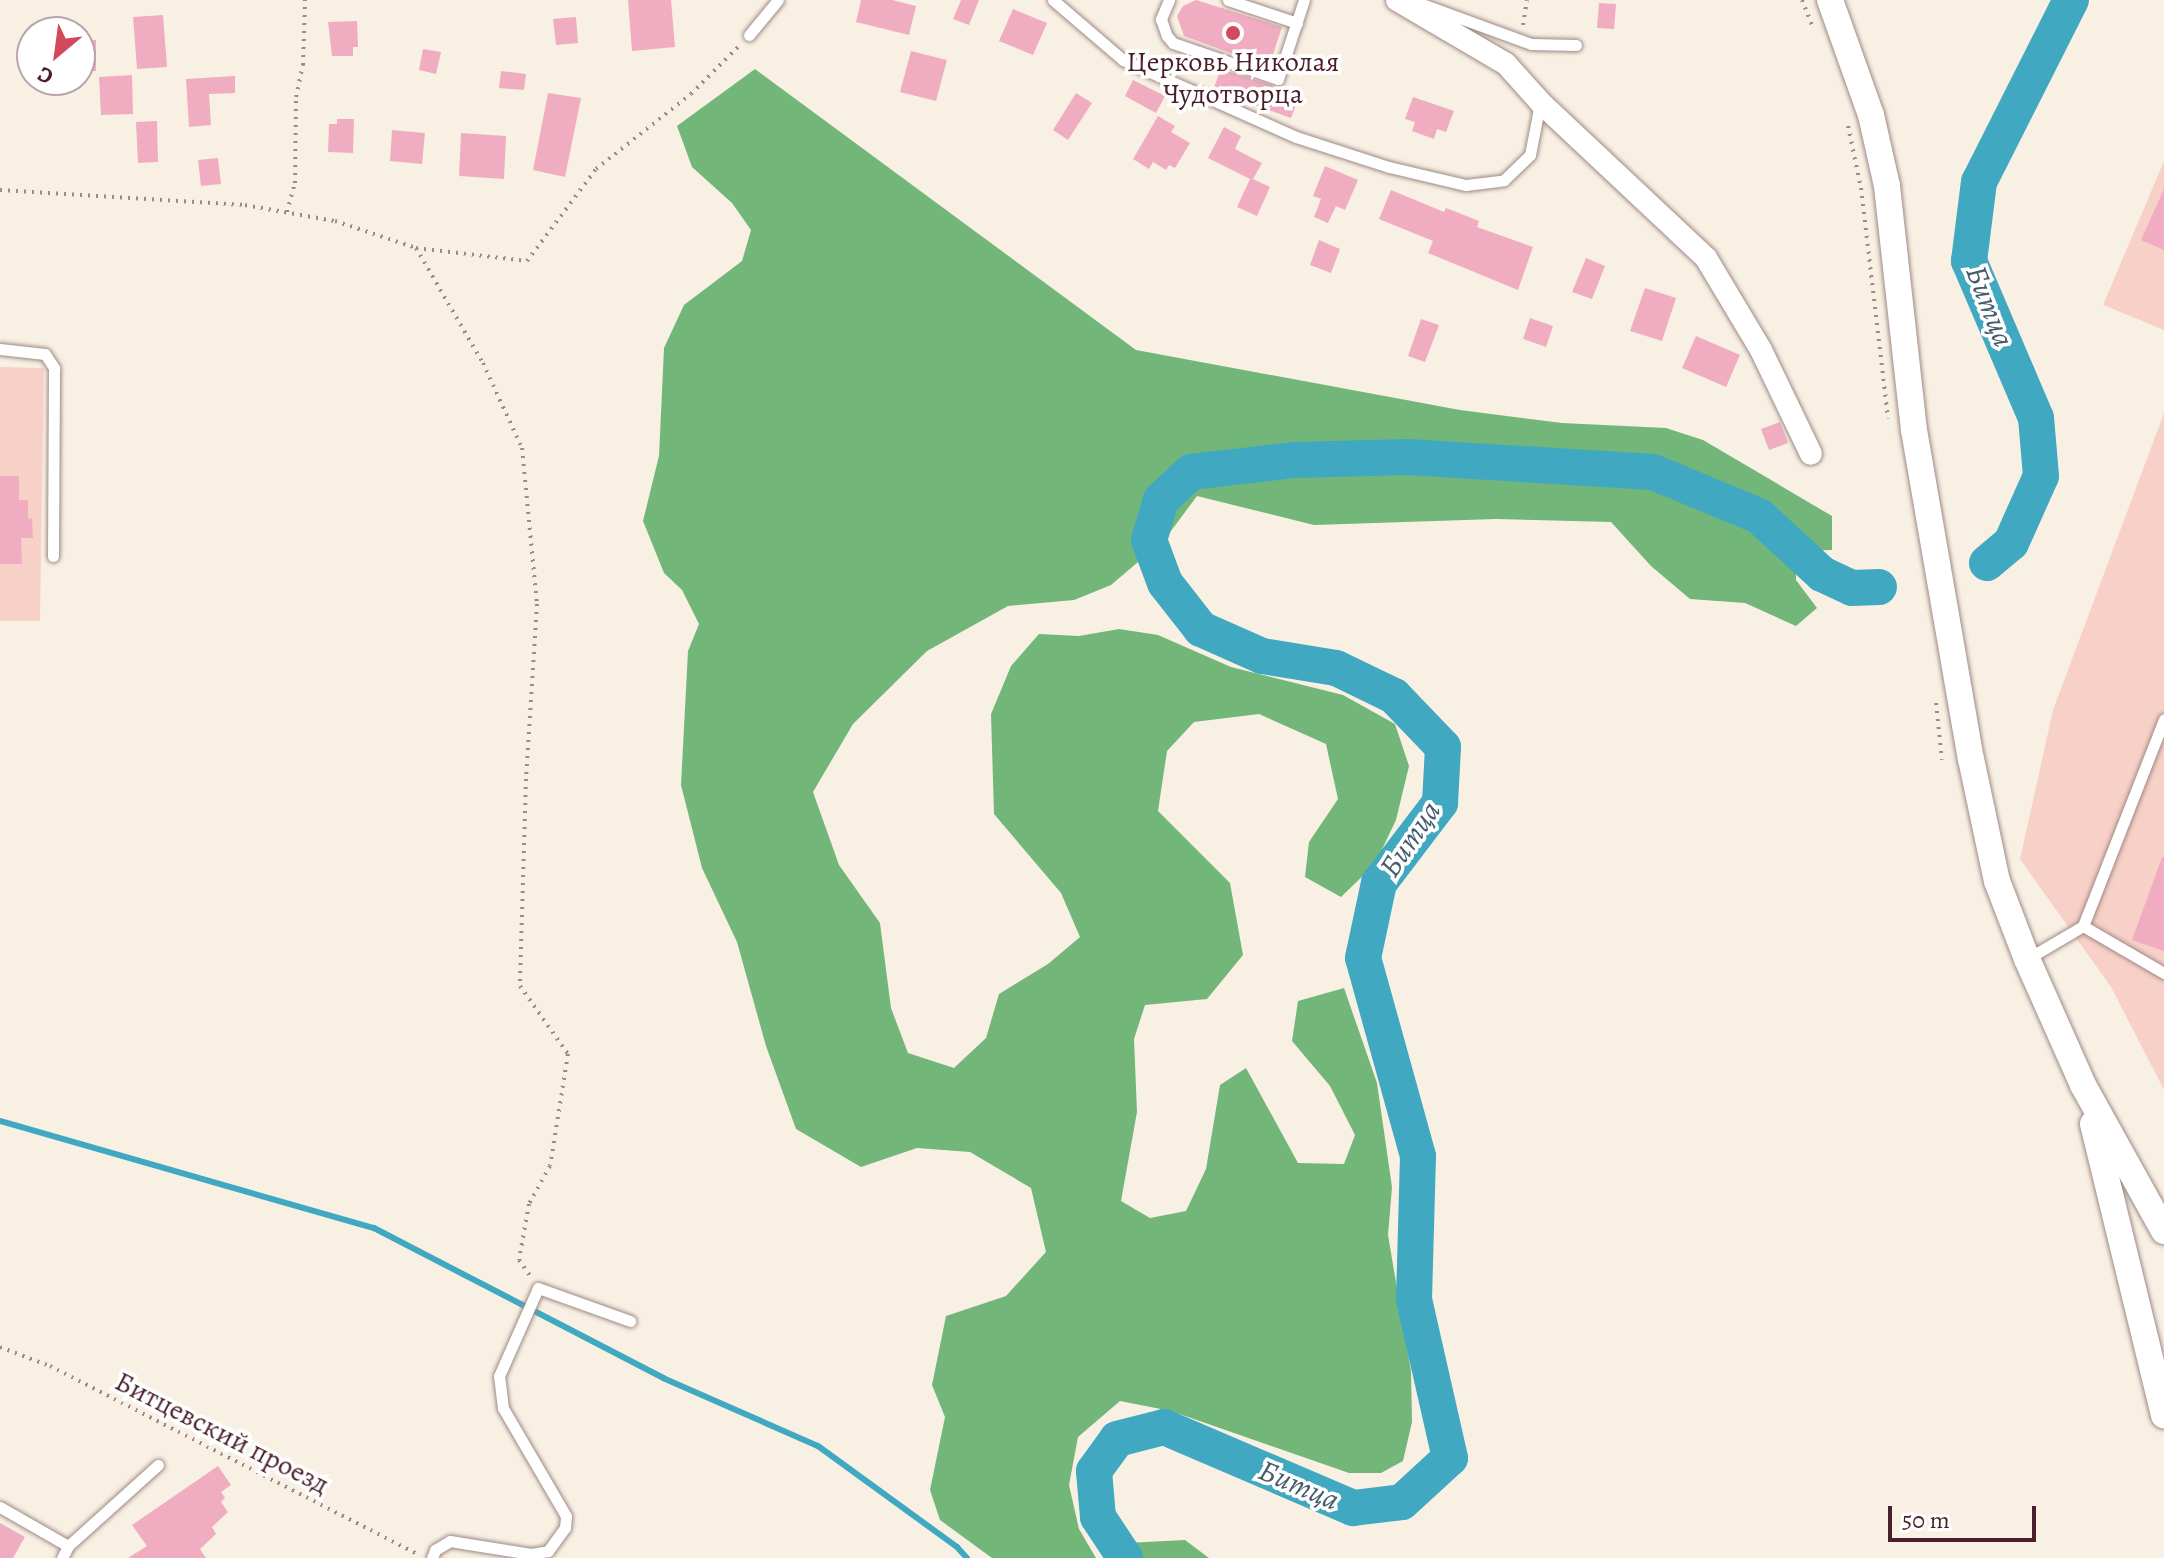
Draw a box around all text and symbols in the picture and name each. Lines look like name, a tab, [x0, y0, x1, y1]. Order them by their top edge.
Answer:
north arrow	[16, 16, 96, 96]
marker: Церковь Николая Чудотворца	[1224, 24, 1242, 42]
place label: Церковь Николая Чудотворца	[1127, 45, 1339, 111]
text: С	[32, 59, 59, 92]
water label: Битца	[1958, 260, 2022, 352]
water label: Битца	[1372, 794, 1448, 884]
street label: Битцевский проезд	[109, 1365, 335, 1501]
water label: Битца	[1253, 1452, 1345, 1518]
scale bar	[1892, 1490, 2040, 1540]
text: 50 m	[1902, 1504, 1950, 1536]

